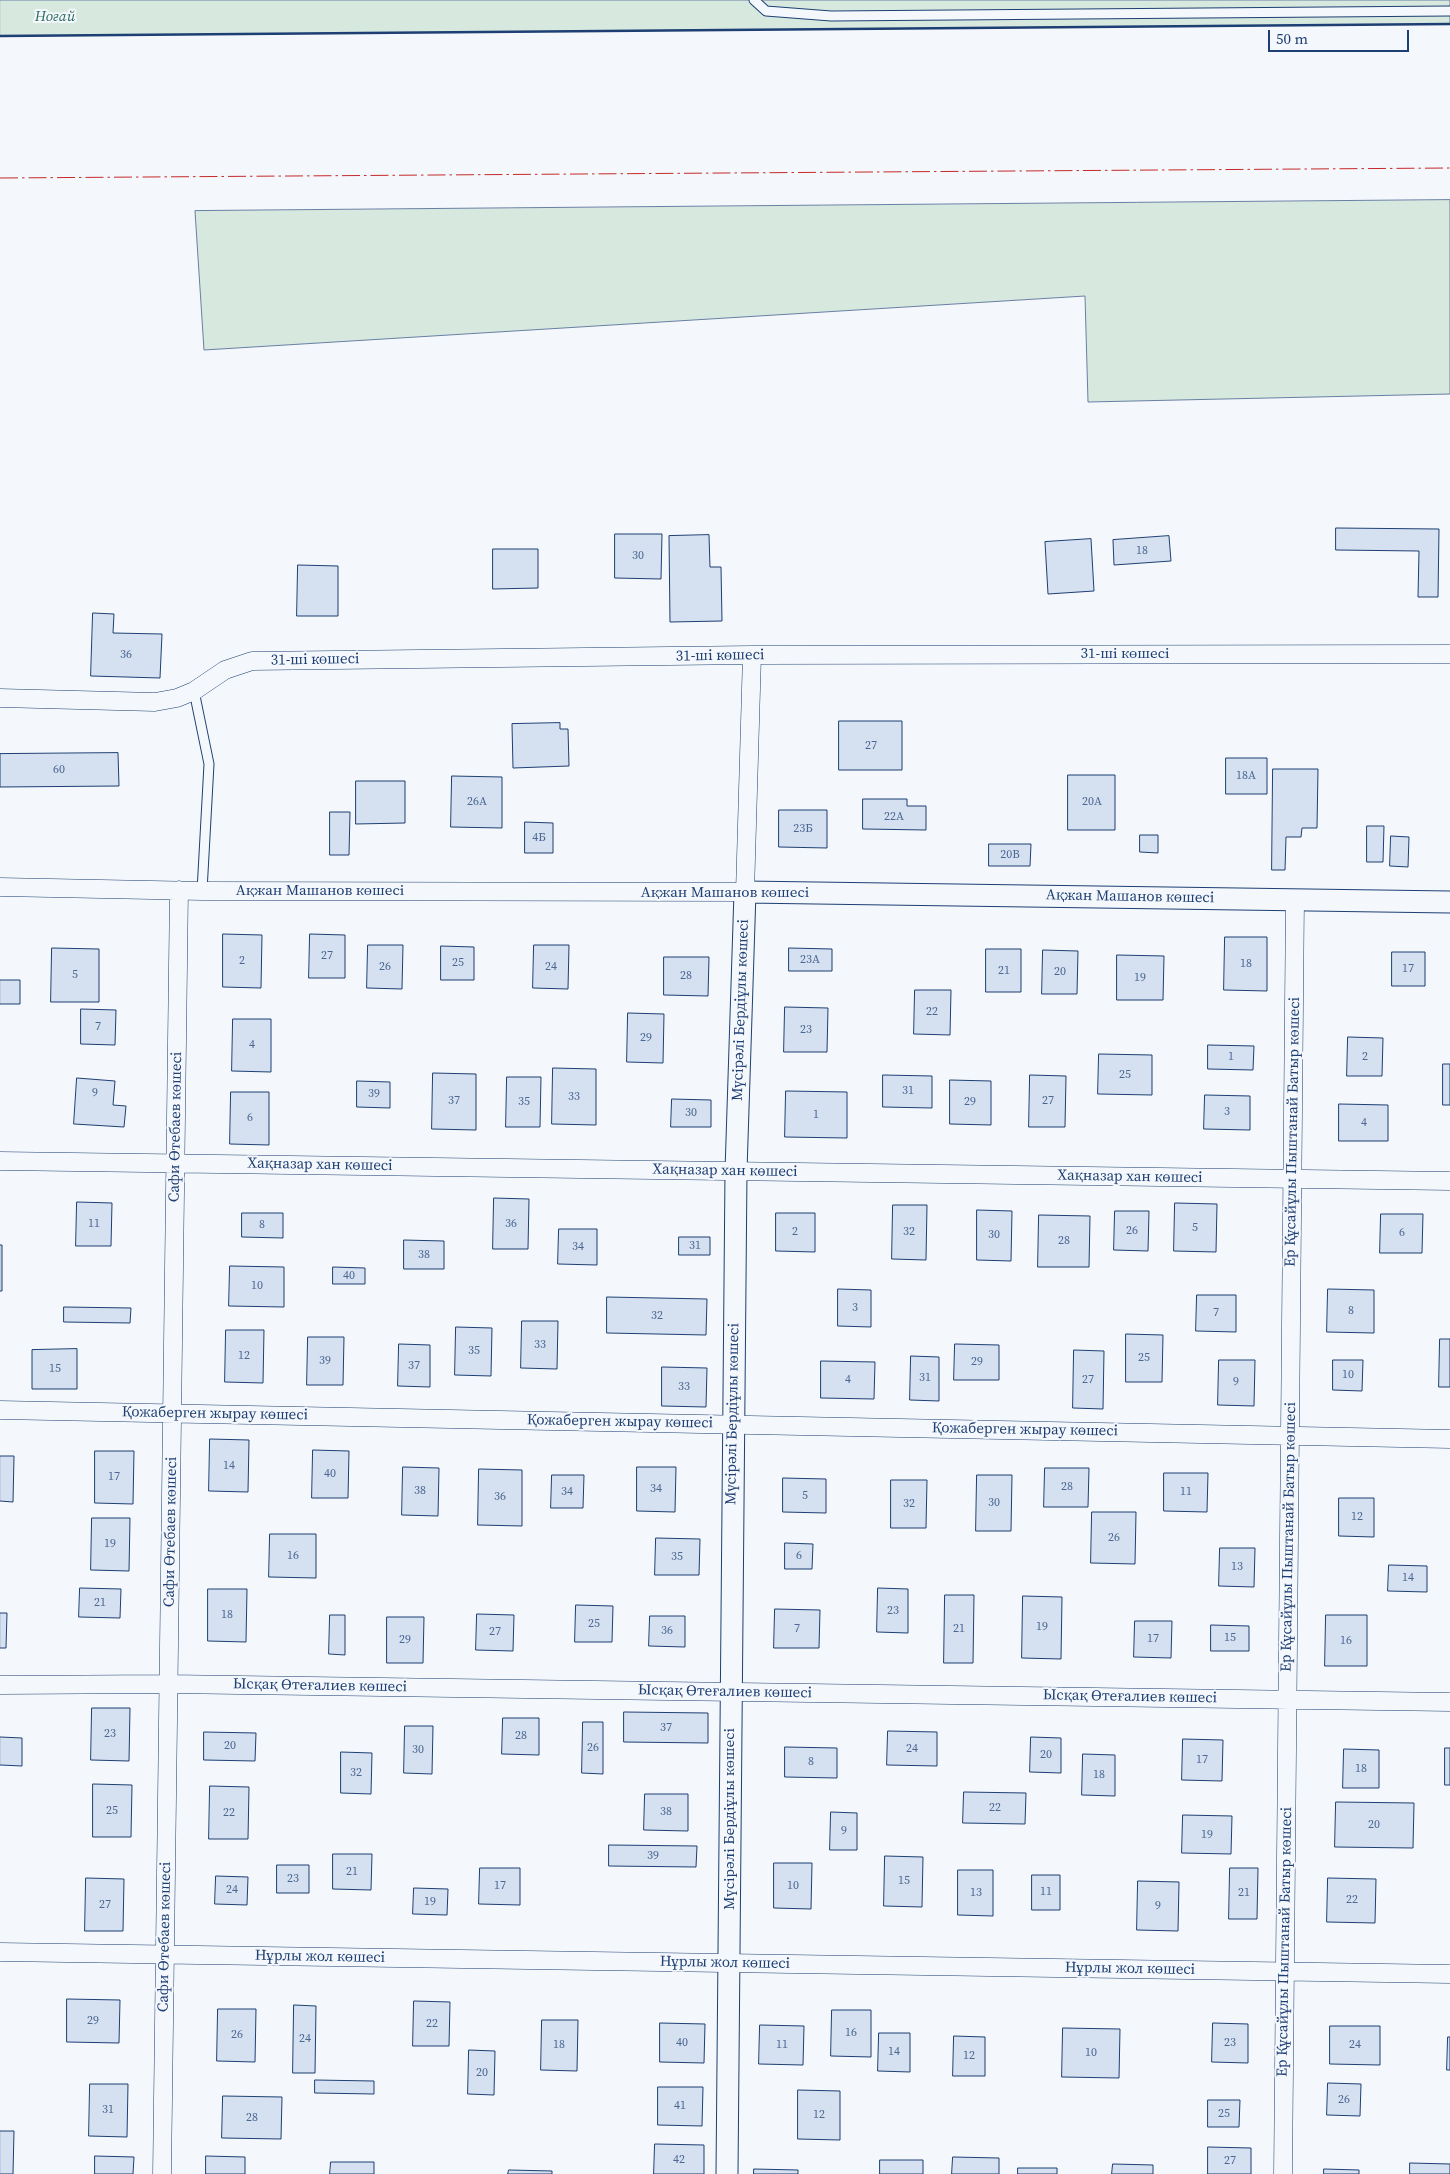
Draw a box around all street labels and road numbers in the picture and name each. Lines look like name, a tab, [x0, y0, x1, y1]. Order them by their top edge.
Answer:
street label: 31-ші көшесі	[1081, 645, 1169, 663]
street label: 31-ші көшесі	[675, 646, 765, 666]
street label: 31-ші көшесі	[270, 650, 360, 670]
street label: Ақжан Машанов көшесі	[236, 882, 404, 900]
street label: Ақжан Машанов көшесі	[641, 884, 809, 902]
street label: Ақжан Машанов көшесі	[1046, 887, 1214, 907]
street label: Мүсірәлі Бердіұлы көшесі	[729, 919, 753, 1101]
street label: Ер Құсайұлы Пыштанай Батыр көшесі	[1282, 997, 1304, 1267]
street label: Сафи Өтебаев көшесі	[166, 1052, 186, 1202]
street label: Хақназар хан көшесі	[247, 1155, 393, 1175]
street label: Хақназар хан көшесі	[652, 1161, 798, 1181]
street label: Хақназар хан көшесі	[1057, 1167, 1203, 1187]
street label: Мүсірәлі Бердіұлы көшесі	[722, 1323, 744, 1505]
street label: Ер Құсайұлы Пыштанай Батыр көшесі	[1278, 1402, 1300, 1672]
street label: Қожаберген жырау көшесі	[122, 1403, 308, 1425]
street label: Қожаберген жырау көшесі	[527, 1411, 713, 1433]
street label: Қожаберген жырау көшесі	[932, 1419, 1118, 1441]
street label: Сафи Өтебаев көшесі	[161, 1457, 181, 1607]
street label: Ысқақ Өтеғалиев көшесі	[233, 1675, 407, 1697]
street label: Ысқақ Өтеғалиев көшесі	[638, 1681, 812, 1703]
street label: Ысқақ Өтеғалиев көшесі	[1043, 1686, 1217, 1708]
street label: Мүсірәлі Бердіұлы көшесі	[721, 1728, 739, 1910]
street label: Ер Құсайұлы Пыштанай Батыр көшесі	[1274, 1807, 1296, 2077]
street label: Сафи Өтебаев көшесі	[155, 1862, 175, 2012]
street label: Нұрлы жол көшесі	[255, 1947, 385, 1967]
street label: Нұрлы жол көшесі	[660, 1953, 790, 1973]
street label: Нұрлы жол көшесі	[1065, 1959, 1195, 1979]

